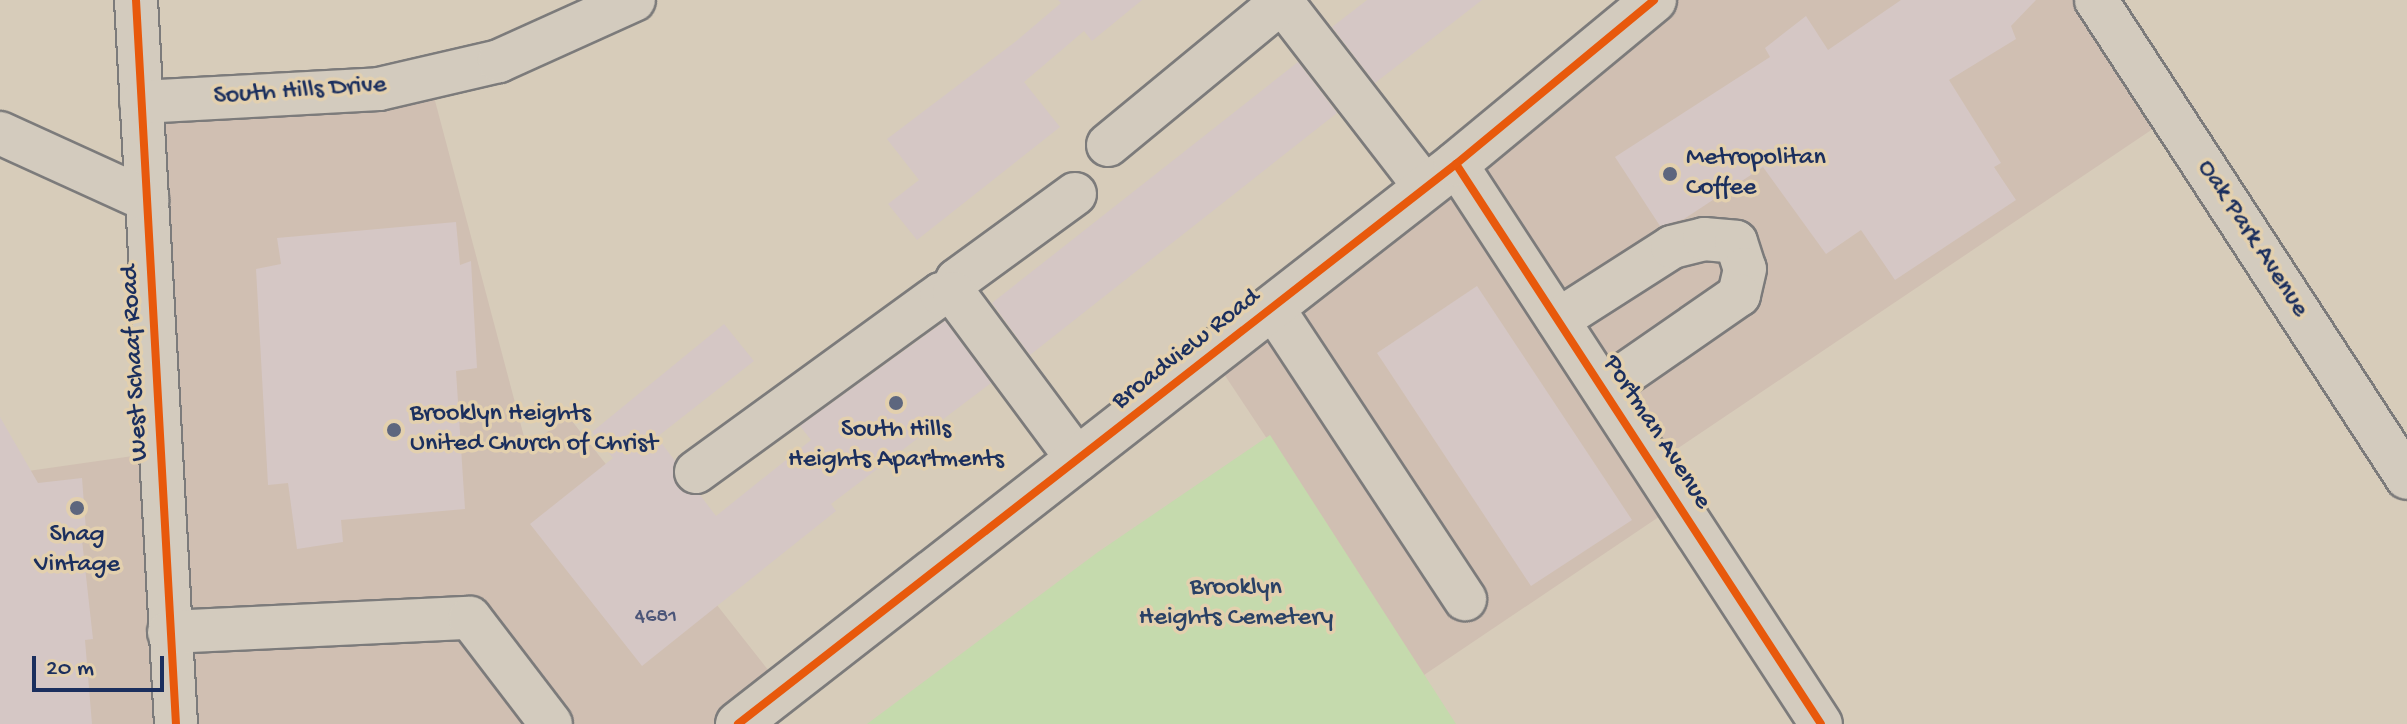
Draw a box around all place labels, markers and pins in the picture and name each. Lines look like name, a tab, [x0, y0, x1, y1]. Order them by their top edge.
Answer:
place label: Metropolitan Coffee	[1686, 143, 1826, 204]
marker: Metropolitan Coffee	[1661, 165, 1679, 183]
marker: South Hills Heights Apartments	[887, 394, 905, 412]
place label: Brooklyn Heights United Church of Christ	[410, 399, 658, 460]
place label: South Hills Heights Apartments	[788, 415, 1004, 476]
marker: Brooklyn Heights United Church of Christ	[385, 421, 403, 439]
marker: Shag Vintage	[68, 499, 86, 517]
place label: Shag Vintage	[34, 520, 120, 582]

